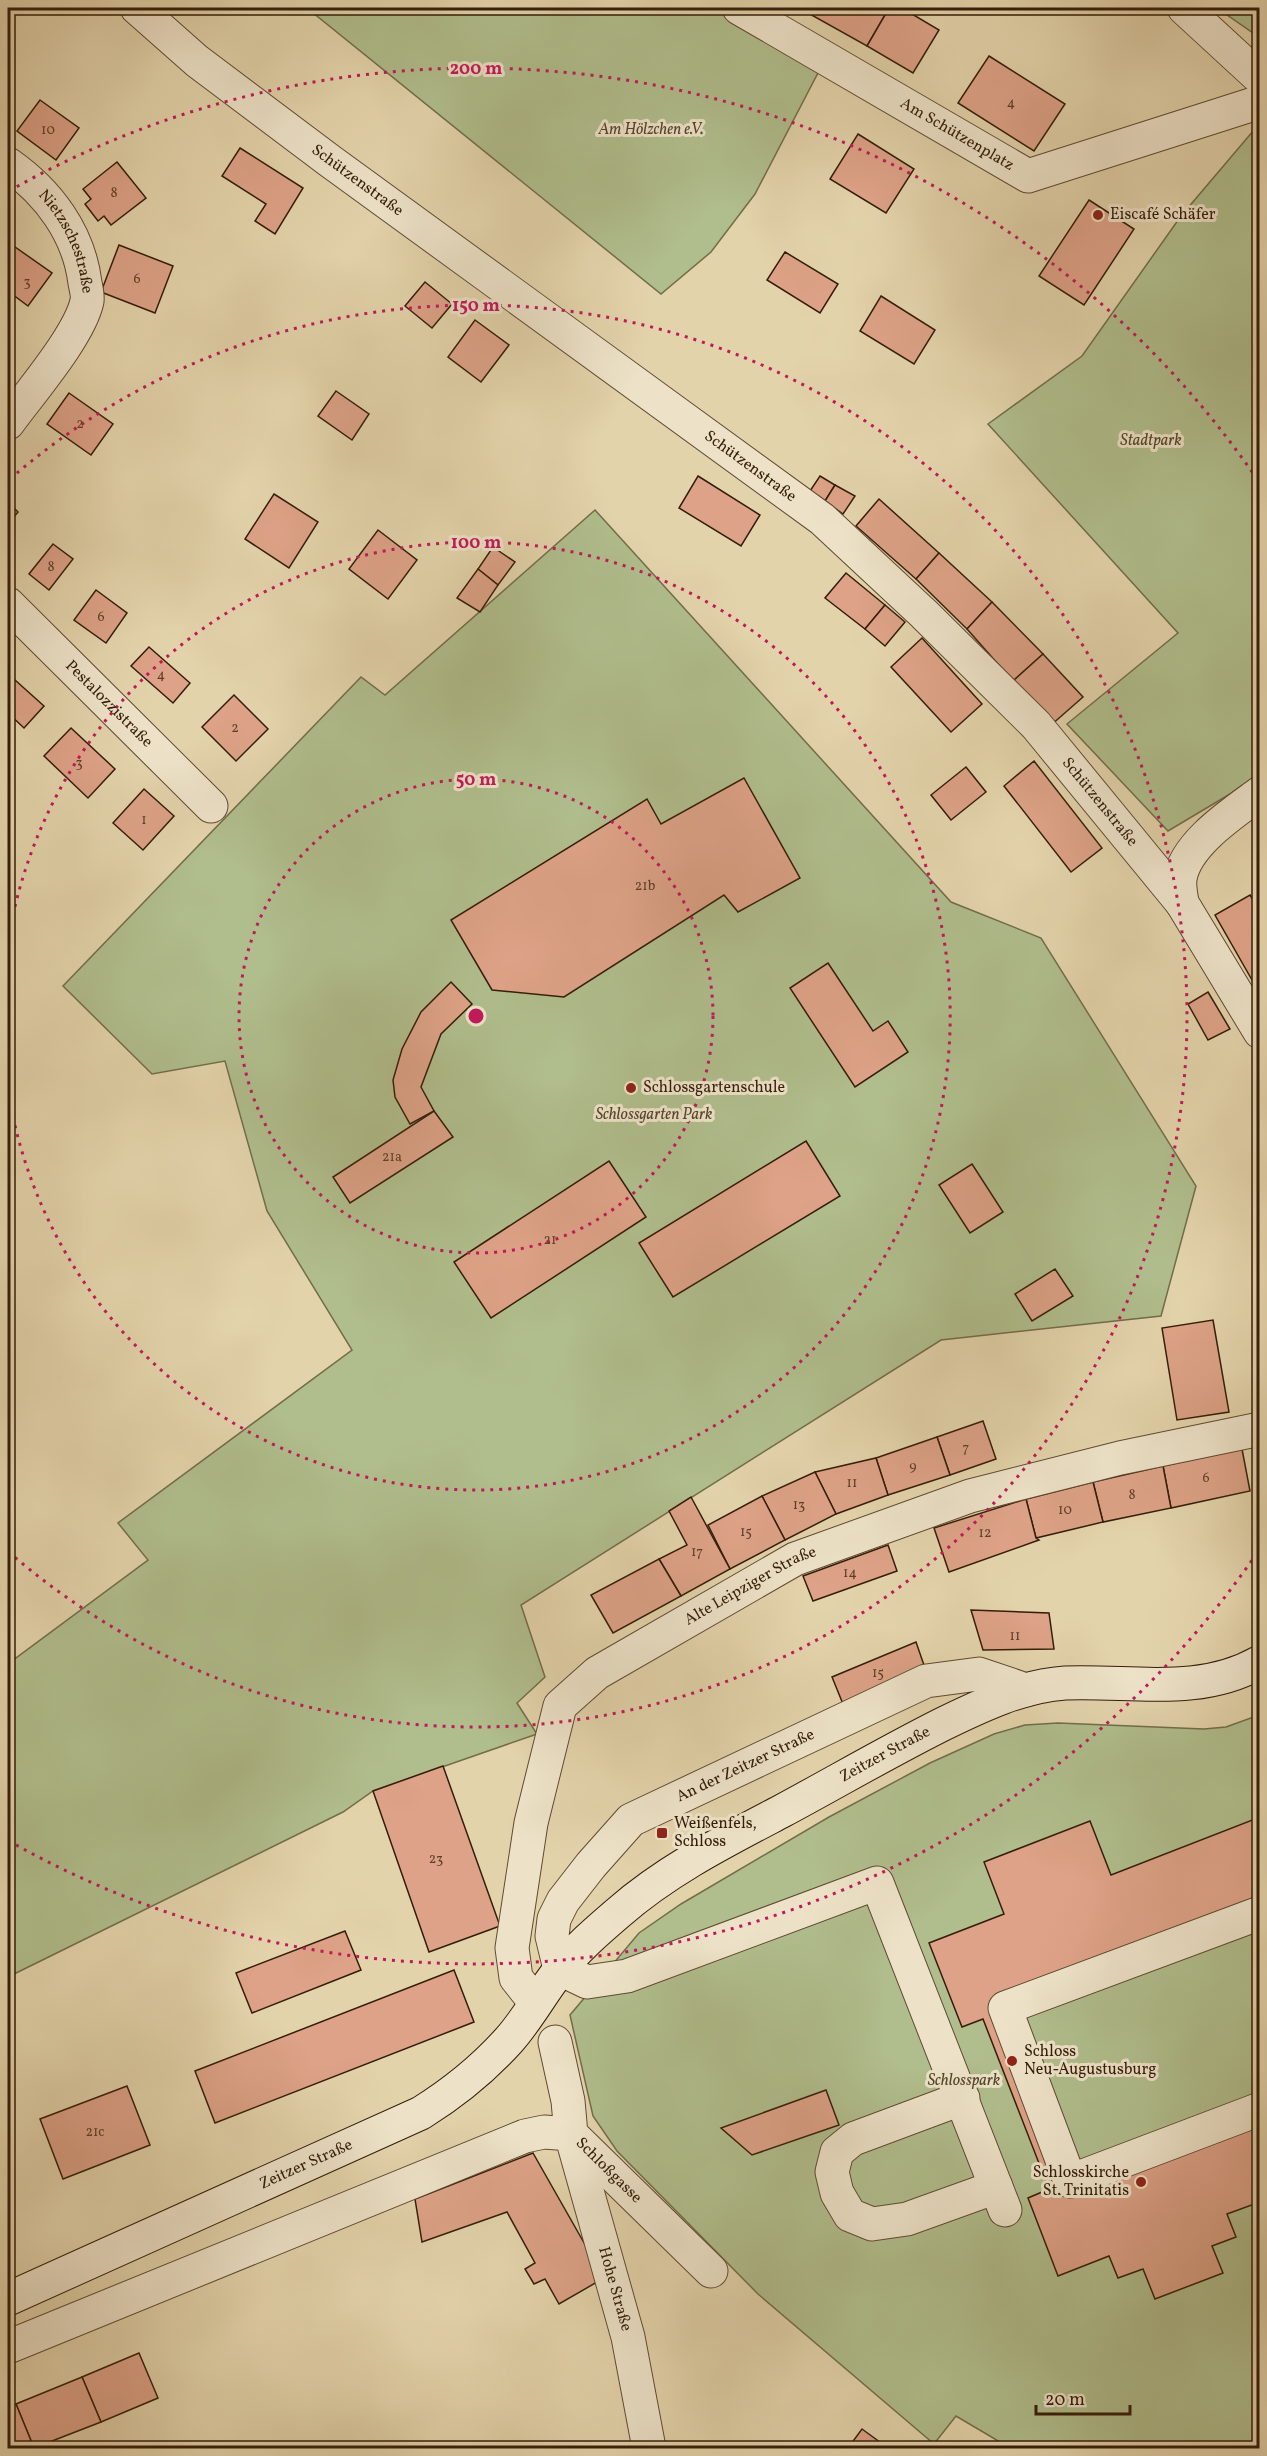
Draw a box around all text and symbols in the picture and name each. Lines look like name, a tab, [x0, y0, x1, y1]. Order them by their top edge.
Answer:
text: 200 m	[450, 57, 502, 82]
street label: Am Schützenplatz	[896, 93, 1018, 177]
house number: 4	[1007, 94, 1015, 113]
park label: Am Hölzchen e.V.	[597, 119, 704, 141]
house number: 10	[41, 121, 55, 140]
street label: Schützenstraße	[307, 140, 408, 222]
house number: 8	[110, 184, 118, 203]
street label: Nietzschestraße	[33, 185, 98, 295]
place label: Eiscafé Schäfer	[1110, 204, 1216, 226]
marker: Eiscafé Schäfer	[1091, 208, 1105, 222]
house number: 6	[133, 270, 141, 289]
house number: 3	[23, 273, 31, 292]
text: 150 m	[452, 294, 500, 319]
house number: 2	[76, 415, 84, 434]
street label: Schützenstraße	[699, 426, 801, 508]
park label: Stadtpark	[1120, 430, 1182, 452]
text: 100 m	[451, 531, 501, 556]
house number: 8	[47, 558, 55, 577]
house number: 6	[97, 608, 105, 627]
street label: Pestalozzistraße	[60, 656, 157, 753]
house number: 4	[157, 666, 165, 685]
house number: 2	[231, 719, 239, 738]
street label: Schützenstraße	[1056, 753, 1143, 852]
house number: 3	[75, 754, 83, 773]
text: 50 m	[456, 768, 496, 793]
house number: 1	[141, 811, 147, 830]
house number: 21b	[635, 877, 656, 896]
centre of rings	[466, 1006, 486, 1026]
place label: Schlossgartenschule	[643, 1077, 785, 1099]
marker: Schlossgartenschule	[624, 1081, 638, 1095]
park label: Schlossgarten Park	[596, 1104, 713, 1126]
house number: 21a	[382, 1148, 402, 1167]
house number: 21	[544, 1231, 556, 1250]
house number: 7	[963, 1439, 970, 1458]
house number: 9	[909, 1457, 917, 1476]
house number: 6	[1202, 1469, 1210, 1488]
house number: 11	[847, 1474, 857, 1493]
house number: 8	[1128, 1486, 1136, 1505]
house number: 13	[793, 1496, 805, 1515]
house number: 10	[1058, 1501, 1072, 1520]
house number: 15	[740, 1523, 752, 1542]
house number: 12	[979, 1524, 991, 1543]
street label: Alte Leipziger Straße	[680, 1541, 819, 1631]
house number: 17	[691, 1543, 703, 1562]
house number: 14	[843, 1564, 857, 1583]
house number: 11	[1010, 1627, 1020, 1646]
house number: 15	[872, 1664, 884, 1683]
street label: Zeitzer Straße	[836, 1721, 934, 1788]
street label: An der Zeitzer Straße	[673, 1724, 818, 1808]
place label: Weißenfels, Schloss	[674, 1813, 757, 1853]
marker: Weißenfels, Schloss	[655, 1826, 669, 1840]
house number: 23	[429, 1850, 443, 1869]
place label: Schloss Neu-Augustusburg	[1024, 2041, 1156, 2081]
marker: Schloss Neu-Augustusburg	[1005, 2054, 1019, 2068]
park label: Schlosspark	[928, 2070, 1001, 2092]
house number: 21c	[85, 2123, 105, 2142]
street label: Schloßgasse	[570, 2133, 647, 2208]
street label: Zeitzer Straße	[256, 2134, 356, 2195]
place label: Schlosskirche St. Trinitatis	[1033, 2162, 1129, 2202]
marker: Schlosskirche St. Trinitatis	[1134, 2175, 1148, 2189]
street label: Hohe Straße	[592, 2244, 637, 2334]
scale bar	[1036, 2378, 1130, 2416]
text: 20 m	[1045, 2388, 1085, 2413]

